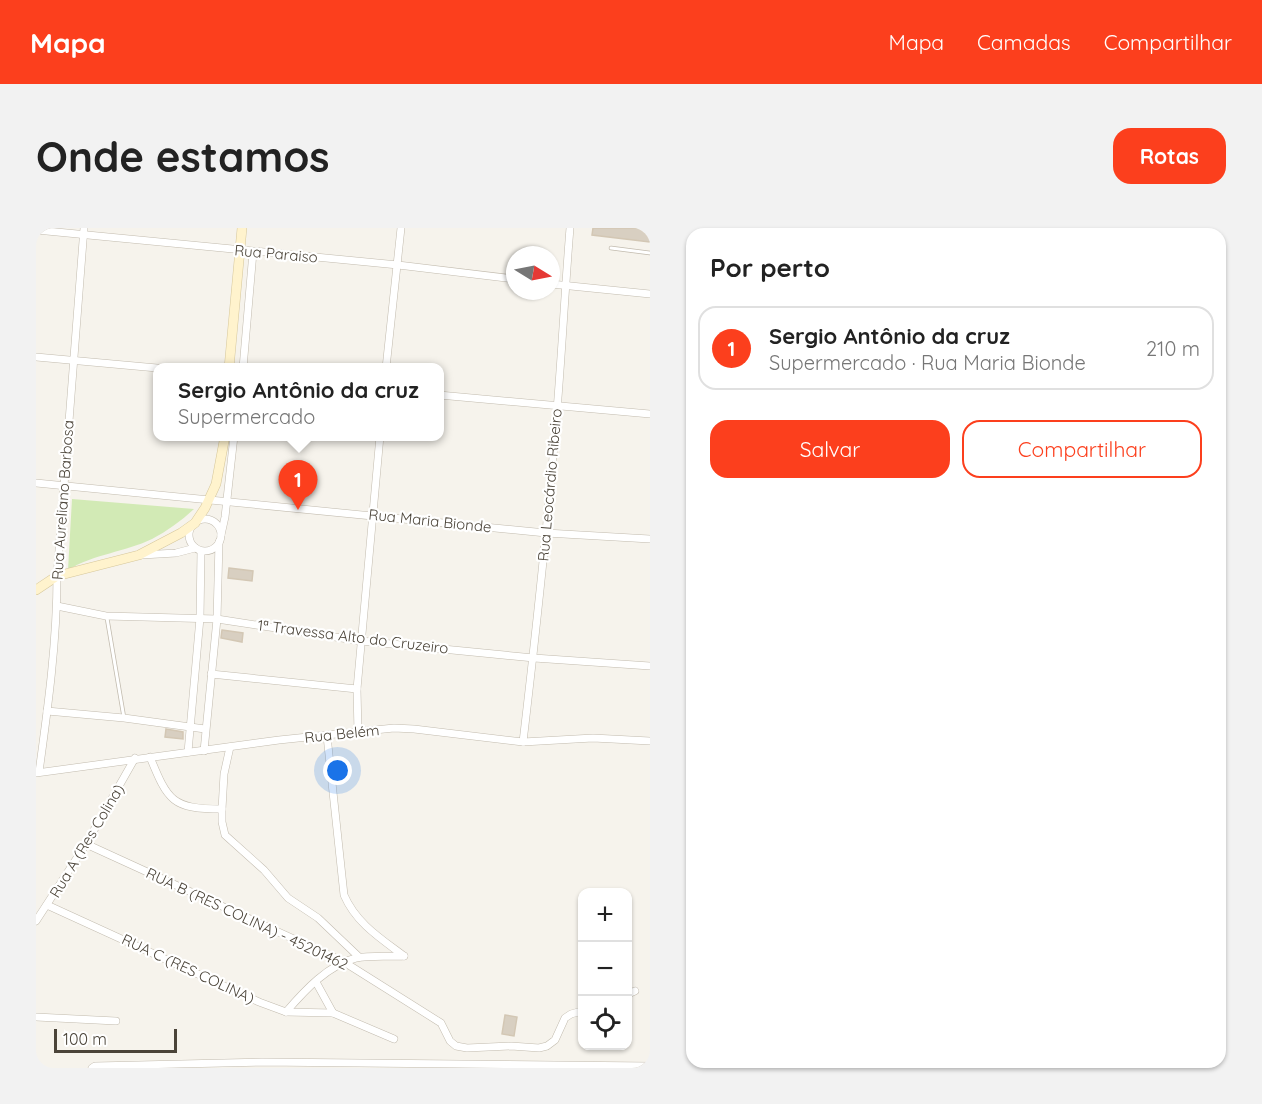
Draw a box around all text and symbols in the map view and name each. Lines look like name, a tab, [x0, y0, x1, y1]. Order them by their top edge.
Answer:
text: Mapa	[30, 25, 106, 60]
text: Mapa	[889, 29, 944, 55]
text: Camadas	[977, 29, 1071, 55]
text: Compartilhar	[1104, 29, 1232, 55]
button: Rotas	[1113, 128, 1226, 184]
text: Onde estamos	[36, 130, 330, 183]
street label: Rua Paraiso	[234, 240, 319, 267]
north arrow	[506, 246, 560, 300]
text: Por perto	[710, 251, 830, 284]
text: Sergio Antônio da cruz	[769, 322, 1010, 350]
text: 1	[728, 336, 735, 361]
text: 210 m	[1146, 336, 1200, 361]
text: Supermercado · Rua Maria Bionde	[769, 350, 1086, 375]
popup	[153, 363, 444, 441]
text: Sergio Antônio da cruz	[178, 376, 419, 404]
text: Supermercado	[178, 404, 315, 429]
street label: Rua Leocárdio Ribeiro	[533, 408, 566, 562]
street label: Rua Aureliano Barbosa	[47, 419, 78, 581]
button: Salvar	[710, 420, 950, 478]
button: Compartilhar	[962, 420, 1202, 478]
pin: 1	[278, 460, 318, 510]
street label: Rua Maria Bionde	[368, 505, 492, 536]
street label: 1ª Travessa Alto do Cruzeiro	[257, 615, 450, 658]
street label: Rua Belém	[304, 720, 380, 747]
your location	[323, 756, 352, 785]
street label: Rua A (Res Colina)	[45, 780, 128, 901]
street label: RUA B (RES COLINA) - 45201462	[143, 863, 351, 974]
map controls	[578, 888, 632, 1050]
button: +	[578, 888, 632, 942]
street label: RUA C (RES COLINA)	[119, 929, 258, 1008]
button: −	[578, 942, 632, 996]
button: locate	[578, 996, 632, 1050]
scale bar	[54, 1026, 177, 1054]
text: 100 m	[63, 1029, 107, 1049]

